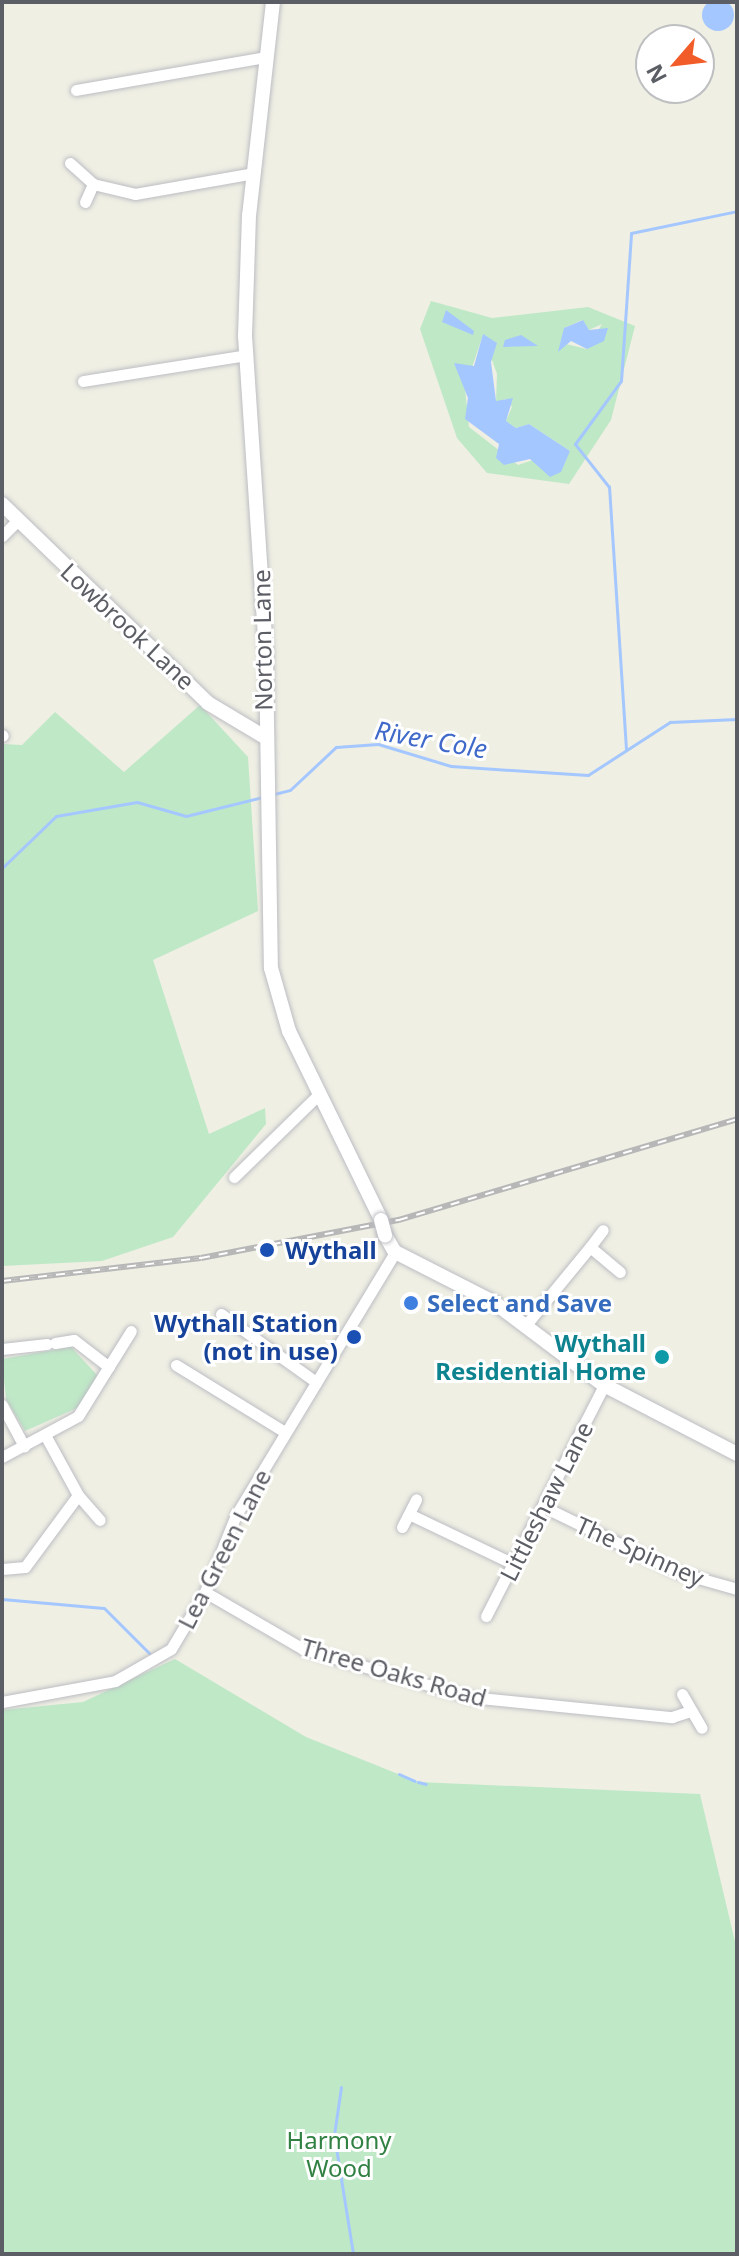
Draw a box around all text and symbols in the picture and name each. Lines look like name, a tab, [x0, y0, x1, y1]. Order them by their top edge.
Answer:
north arrow	[635, 24, 715, 104]
text: N	[638, 59, 673, 89]
street label: Lowbrook Lane	[55, 557, 201, 695]
street label: Norton Lane	[246, 569, 278, 711]
water label: River Cole	[372, 715, 490, 765]
place label: Wythall	[285, 1236, 377, 1264]
marker: Wythall	[256, 1239, 278, 1261]
place label: Select and Save	[427, 1289, 612, 1317]
marker: Select and Save	[402, 1294, 420, 1312]
place label: Wythall Station (not in use)	[154, 1309, 338, 1365]
marker: Wythall Station (not in use)	[345, 1328, 363, 1346]
place label: Wythall Residential Home	[435, 1329, 646, 1385]
marker: Wythall Residential Home	[653, 1348, 671, 1366]
street label: Littleshaw Lane	[493, 1416, 599, 1586]
street label: Lea Green Lane	[171, 1464, 277, 1634]
street label: The Spinney	[572, 1510, 708, 1592]
street label: Three Oaks Road	[298, 1632, 490, 1712]
park label: Harmony Wood	[286, 2126, 392, 2182]

